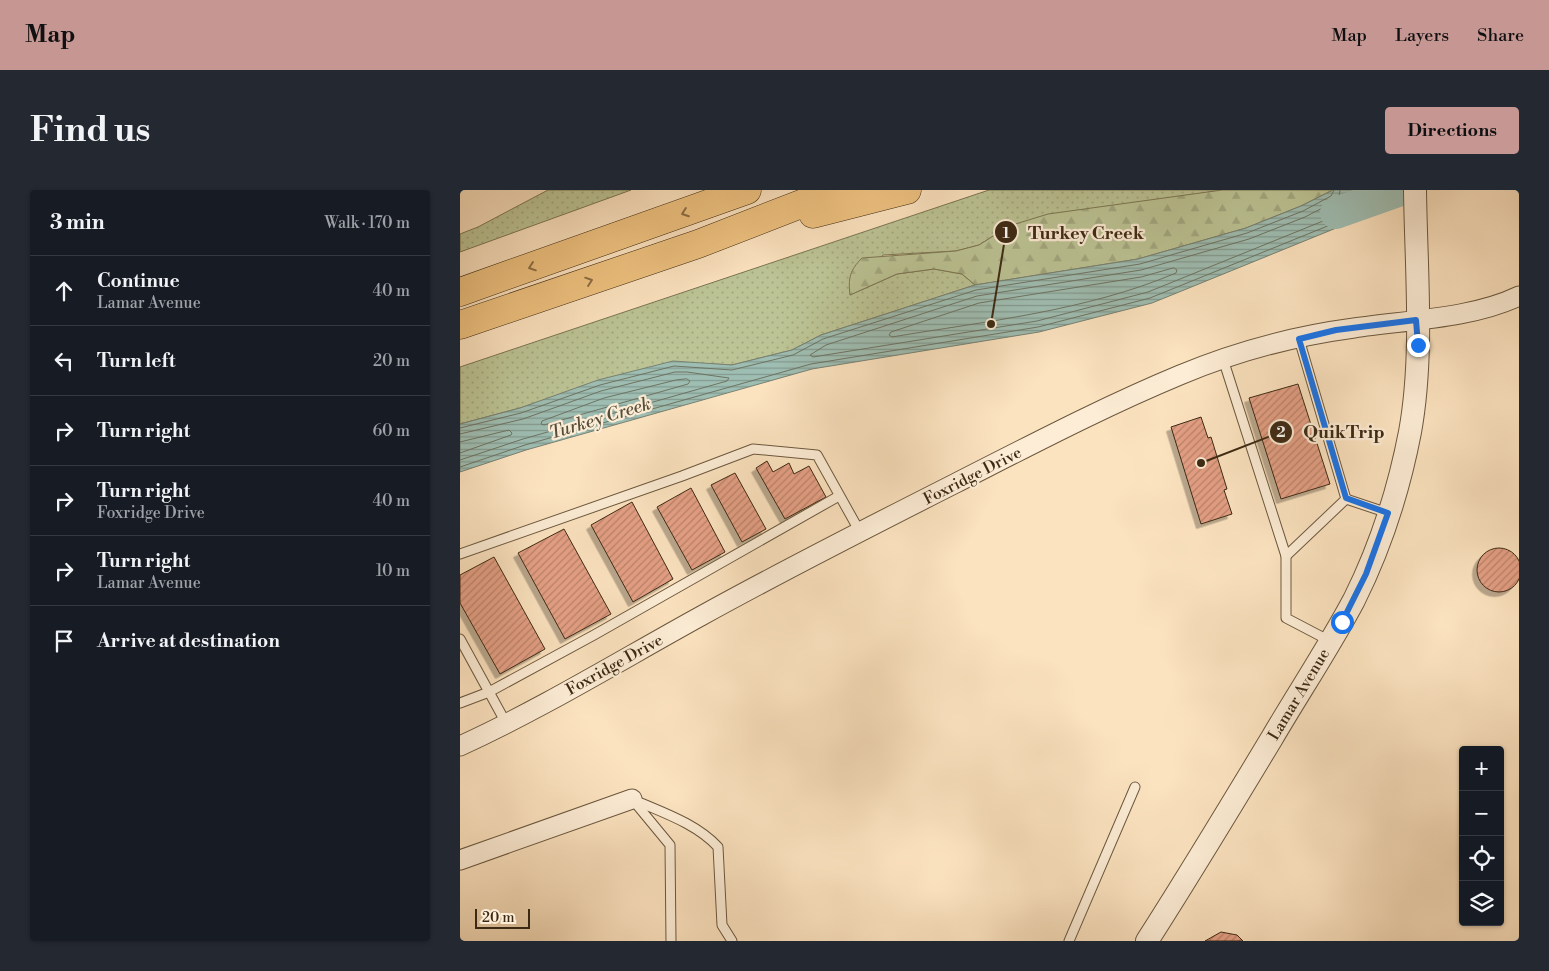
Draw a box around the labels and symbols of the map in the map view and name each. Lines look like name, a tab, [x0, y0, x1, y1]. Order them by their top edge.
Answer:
one-way arrow	[681, 207, 690, 217]
callout: Turkey Creek	[993, 216, 1154, 249]
text: Turkey Creek	[1028, 222, 1145, 245]
text: 1	[1002, 224, 1010, 243]
one-way arrow	[528, 261, 536, 271]
one-way arrow	[584, 277, 593, 287]
route end	[1407, 334, 1430, 357]
water label: Turkey Creek	[547, 392, 654, 445]
callout: QuikTrip	[1268, 415, 1395, 448]
text: QuikTrip	[1303, 421, 1385, 444]
text: 2	[1276, 423, 1286, 442]
street label: Foxridge Drive	[920, 442, 1025, 509]
route start	[1331, 611, 1354, 634]
street label: Foxridge Drive	[562, 630, 667, 700]
street label: Lamar Avenue	[1264, 645, 1334, 744]
scale bar	[475, 906, 530, 929]

